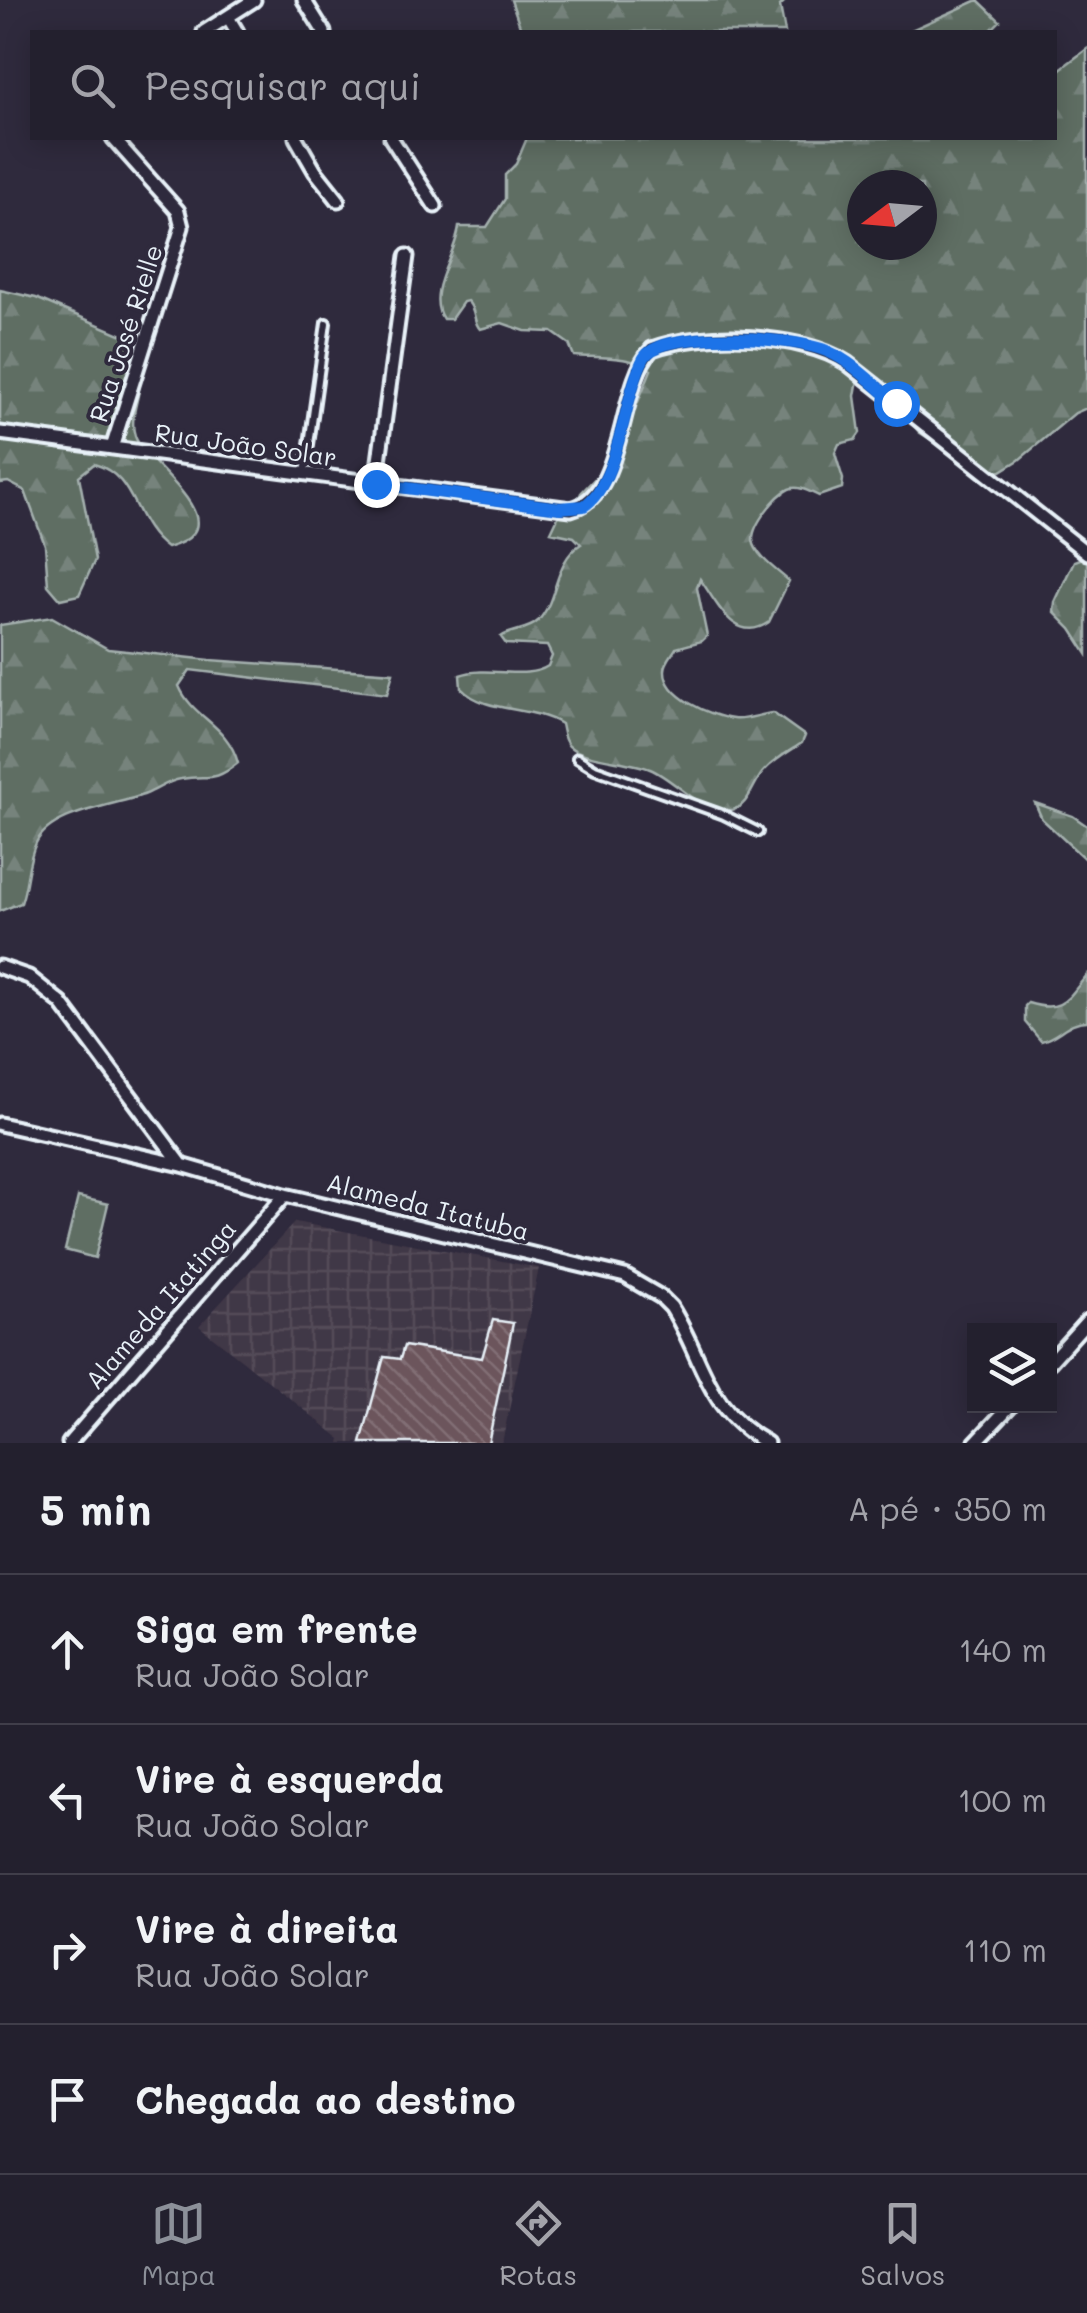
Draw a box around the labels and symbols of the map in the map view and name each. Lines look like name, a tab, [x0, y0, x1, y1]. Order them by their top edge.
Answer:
north arrow	[847, 170, 937, 260]
street label: Rua José Rielle	[81, 240, 169, 426]
route start	[874, 381, 920, 427]
street label: Rua João Solar	[153, 415, 339, 473]
route end	[354, 462, 400, 508]
street label: Alameda Itatuba	[323, 1165, 533, 1247]
street label: Alameda Itatinga	[78, 1213, 242, 1395]

